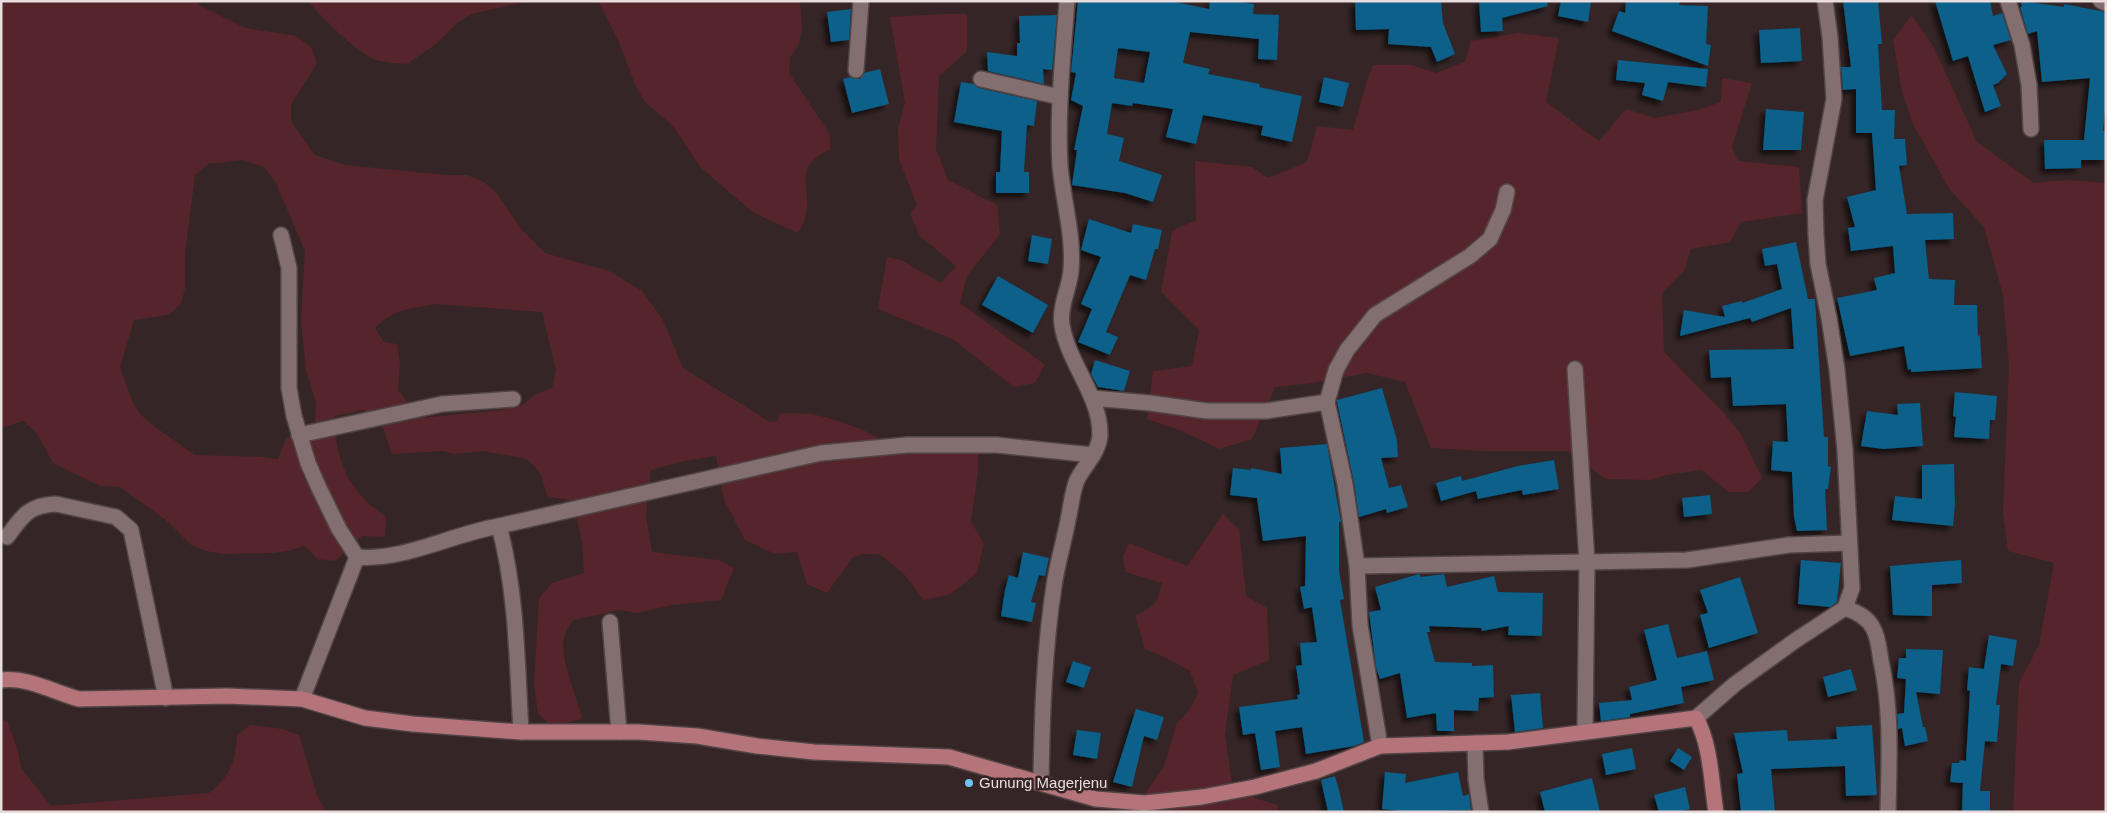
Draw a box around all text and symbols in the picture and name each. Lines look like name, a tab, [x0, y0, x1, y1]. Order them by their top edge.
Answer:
place label: Gunung Magerjenu	[979, 774, 1107, 791]
marker: Gunung Magerjenu	[963, 777, 975, 789]

